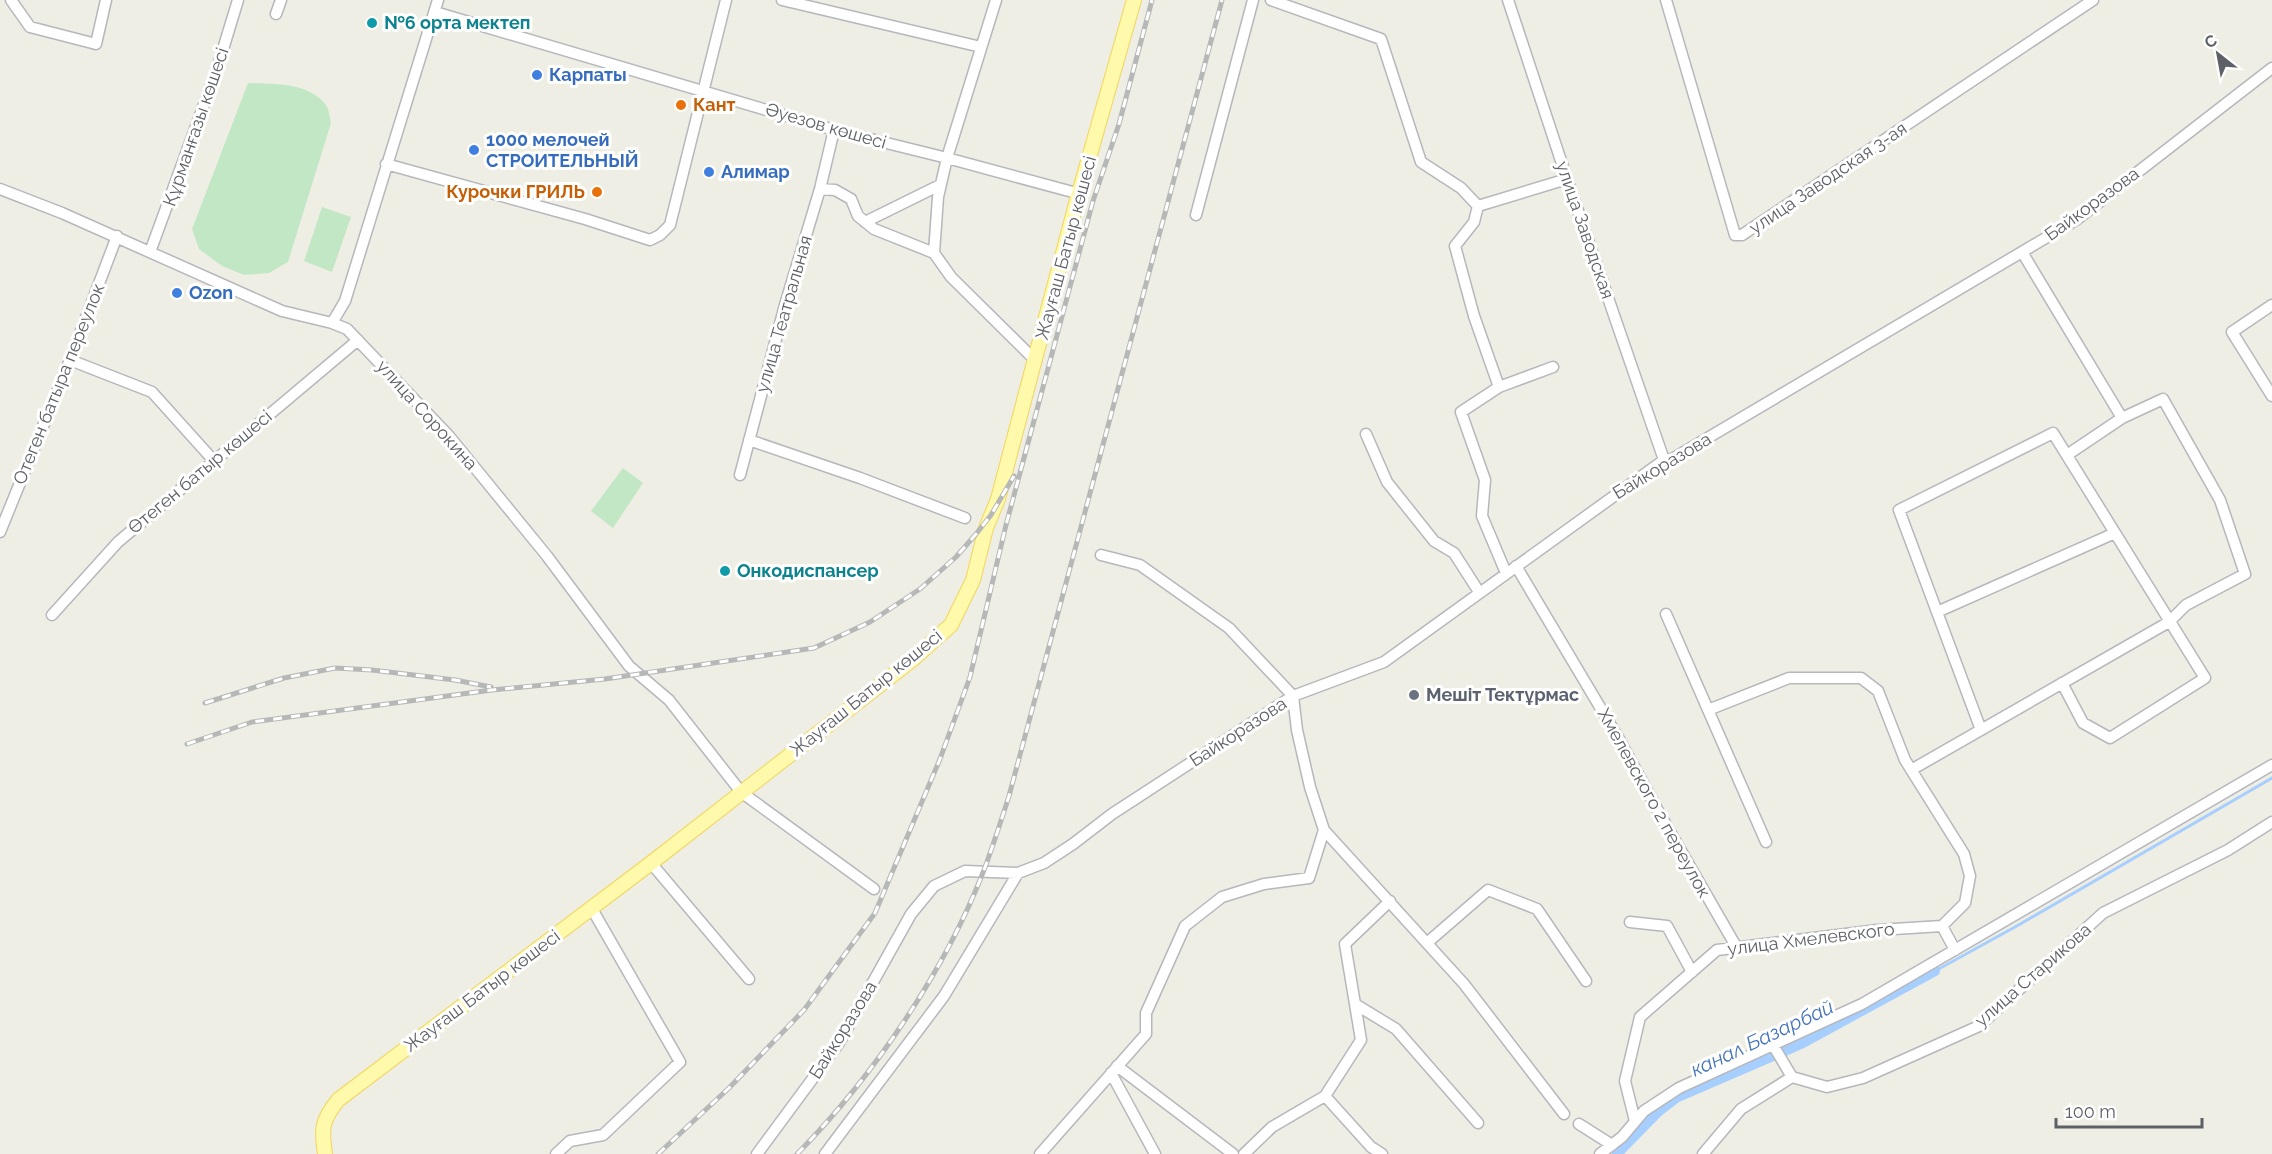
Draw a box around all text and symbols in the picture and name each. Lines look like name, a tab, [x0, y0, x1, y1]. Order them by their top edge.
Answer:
place label: №6 орта мектеп	[384, 12, 531, 33]
marker: №6 орта мектеп	[365, 16, 379, 30]
north arrow	[2188, 24, 2248, 84]
text: С	[2201, 31, 2220, 53]
street label: Құрманғазы көшесі	[159, 45, 233, 209]
place label: Карпаты	[549, 64, 627, 85]
marker: Карпаты	[530, 68, 544, 82]
place label: Кант	[693, 94, 736, 115]
marker: Кант	[674, 98, 688, 112]
street label: Әуезов көшесі	[763, 98, 889, 153]
street label: улица Заводская 3-ая	[1745, 117, 1910, 238]
place label: 1000 мелочей СТРОИТЕЛЬНЫЙ	[486, 129, 639, 171]
marker: 1000 мелочей СТРОИТЕЛЬНЫЙ	[467, 143, 481, 157]
street label: Жауғаш Батыр көшесі	[1031, 154, 1100, 342]
street label: улица Заводская	[1552, 158, 1619, 301]
place label: Алимар	[721, 161, 790, 182]
street label: Байкоразова	[2041, 162, 2143, 245]
marker: Алимар	[702, 165, 716, 179]
place label: Курочки ГРИЛЬ	[446, 181, 585, 202]
marker: Курочки ГРИЛЬ	[590, 185, 604, 199]
street label: улица Театральная	[751, 233, 816, 395]
street label: Отеген батыра переулок	[9, 280, 109, 487]
place label: Ozon	[189, 282, 233, 303]
marker: Ozon	[170, 286, 184, 300]
street label: улица Сорокина	[372, 355, 482, 474]
street label: Өтеген батыр көшесі	[124, 405, 276, 538]
street label: Байкоразова	[1609, 428, 1715, 503]
place label: Онкодиспансер	[737, 560, 879, 581]
marker: Онкодиспансер	[718, 564, 732, 578]
street label: Жауғаш Батыр көшесі	[785, 625, 946, 760]
place label: Мешіт Тектұрмас	[1426, 684, 1579, 705]
marker: Мешіт Тектұрмас	[1407, 688, 1421, 702]
street label: Байкоразова	[1185, 693, 1290, 771]
street label: Хмелевского 2 переулок	[1594, 704, 1715, 901]
street label: улица Хмелевского	[1726, 918, 1896, 959]
street label: улица Старикова	[1970, 918, 2095, 1031]
street label: Жауғаш Батыр көшесі	[400, 925, 564, 1056]
street label: Байкоразова	[804, 977, 881, 1082]
water label: канал Базарбай	[1687, 994, 1837, 1082]
scale bar	[2056, 1091, 2202, 1129]
text: 100 m	[2065, 1101, 2116, 1122]

